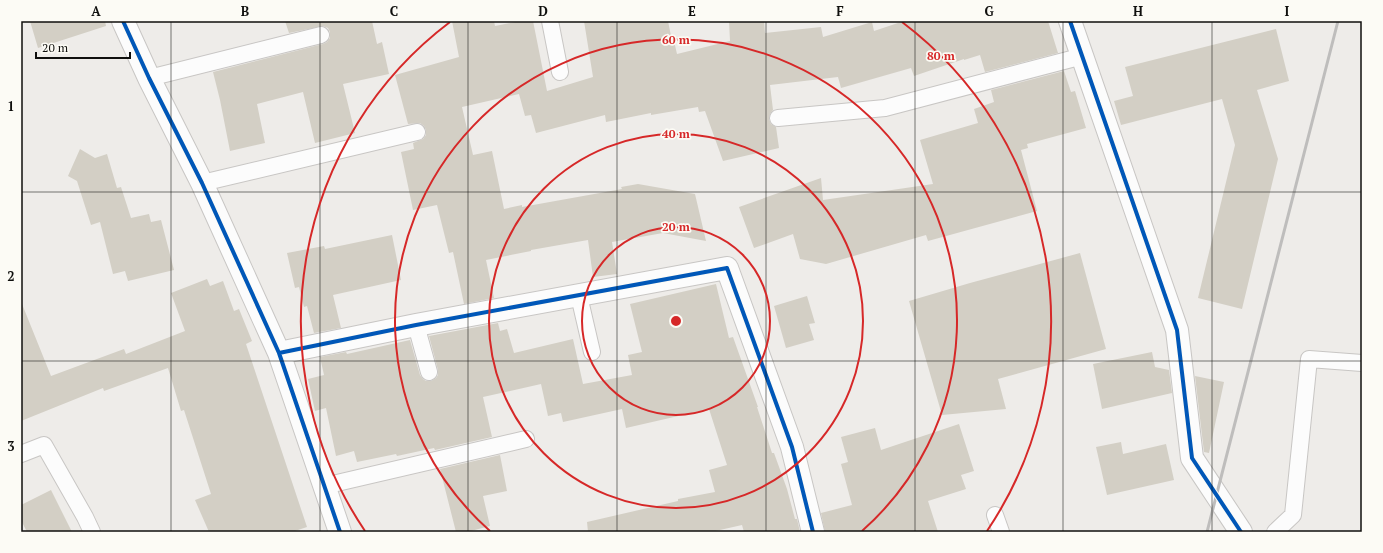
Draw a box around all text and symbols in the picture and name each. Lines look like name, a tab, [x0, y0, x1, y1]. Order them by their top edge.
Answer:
text: A	[91, 2, 101, 20]
text: B	[241, 2, 249, 20]
text: C	[390, 2, 398, 20]
text: D	[538, 2, 548, 20]
text: E	[688, 2, 696, 20]
text: F	[836, 2, 844, 20]
text: G	[984, 2, 994, 20]
text: H	[1133, 2, 1143, 20]
text: I	[1285, 2, 1290, 20]
text: 60 m	[662, 32, 690, 47]
scale bar	[36, 34, 130, 60]
text: 20 m	[42, 40, 69, 55]
text: 80 m	[927, 48, 955, 63]
text: 1	[7, 97, 15, 115]
text: 40 m	[662, 126, 690, 141]
text: 20 m	[662, 219, 690, 234]
text: 2	[7, 267, 15, 285]
centre of rings	[669, 314, 683, 328]
text: 3	[7, 437, 15, 455]

